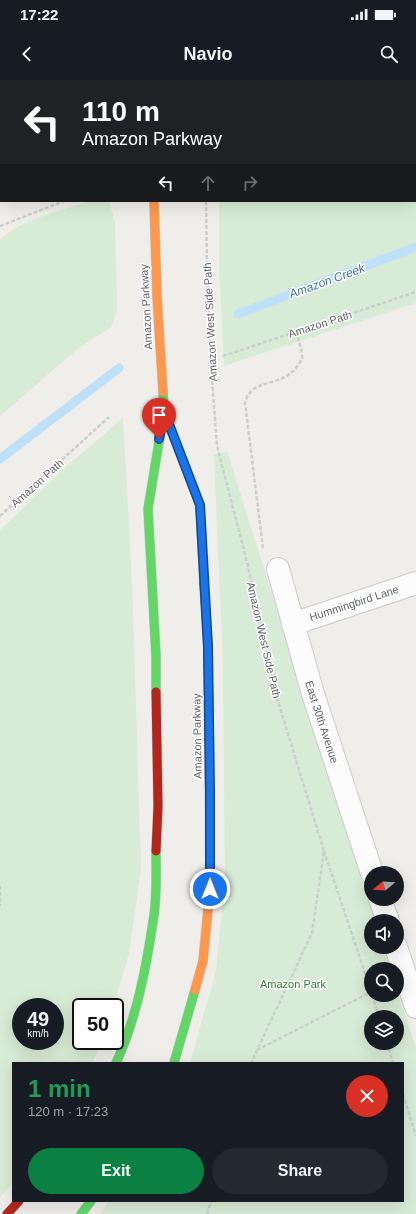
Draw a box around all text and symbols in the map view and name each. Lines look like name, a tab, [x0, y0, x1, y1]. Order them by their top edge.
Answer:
text: 17:22	[20, 6, 58, 23]
icon: back	[16, 43, 38, 65]
icon: search	[378, 43, 400, 65]
text: Navio	[183, 44, 233, 64]
icon: left	[16, 96, 68, 148]
text: 110 m	[82, 96, 160, 127]
text: Amazon Parkway	[82, 129, 222, 149]
icon: left	[155, 172, 177, 194]
icon: ahead	[197, 172, 219, 194]
icon: right	[239, 172, 261, 194]
water label: Amazon Creek	[286, 261, 368, 301]
street label: Amazon West Side Path	[201, 262, 219, 382]
street label: Amazon Parkway	[138, 263, 154, 350]
street label: Amazon Path	[287, 308, 353, 340]
pin	[142, 398, 176, 439]
icon: arrive	[148, 404, 170, 426]
street label: Amazon Path	[8, 456, 66, 510]
street label: Amazon West Side Path	[245, 581, 283, 699]
street label: Hummingbird Lane	[308, 583, 400, 623]
street label: East 30th Avenue	[303, 679, 341, 765]
street label: Amazon Parkway	[190, 693, 204, 779]
north arrow	[364, 866, 404, 906]
map controls	[364, 866, 404, 1050]
position arrow	[189, 868, 231, 910]
button: sound	[364, 914, 404, 954]
button: search	[364, 962, 404, 1002]
park label: Amazon Park	[260, 978, 327, 990]
speed limit sign: 50	[72, 998, 124, 1050]
text: 49	[27, 1008, 49, 1030]
button: layers	[364, 1010, 404, 1050]
text: km/h	[27, 1028, 49, 1039]
text: 1 min	[28, 1075, 91, 1102]
button: close	[346, 1075, 388, 1117]
text: 120 m · 17:23	[28, 1104, 108, 1119]
button: Exit	[28, 1148, 204, 1194]
button: Share	[212, 1148, 388, 1194]

